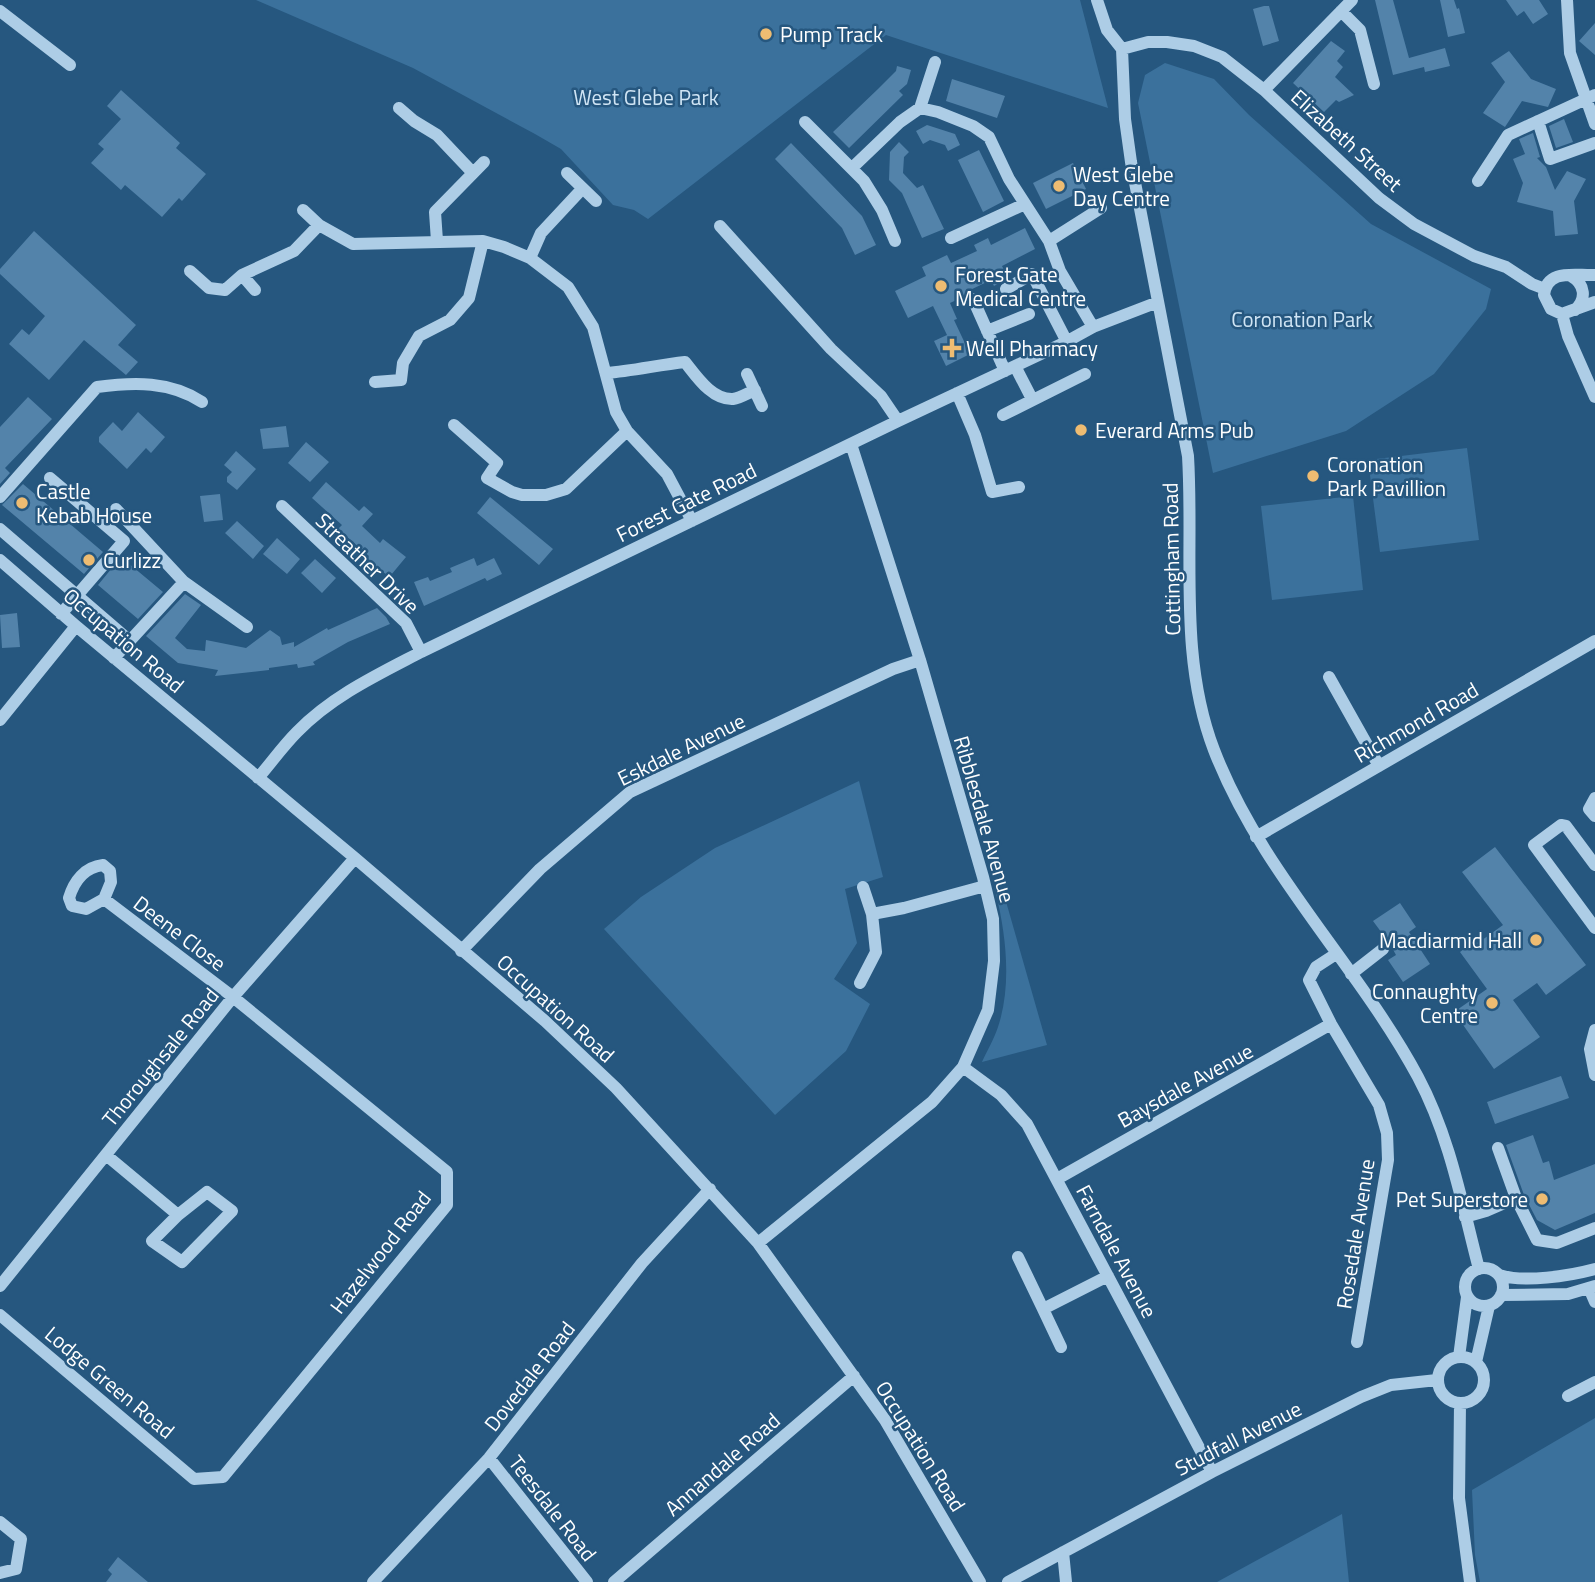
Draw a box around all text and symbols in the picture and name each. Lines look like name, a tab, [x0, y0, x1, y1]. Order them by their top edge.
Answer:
place label: Pump Track	[780, 18, 883, 50]
marker: Pump Track	[758, 26, 774, 42]
park label: West Glebe Park	[573, 81, 719, 113]
street label: Elizabeth Street	[1284, 81, 1410, 199]
place label: West Glebe Day Centre	[1073, 158, 1174, 214]
marker: West Glebe Day Centre	[1051, 178, 1067, 194]
place label: Forest Gate Medical Centre	[955, 258, 1086, 314]
marker: Forest Gate Medical Centre	[933, 278, 949, 294]
park label: Coronation Park	[1231, 303, 1373, 335]
place label: Well Pharmacy	[966, 332, 1098, 364]
marker: Well Pharmacy	[944, 340, 960, 356]
place label: Everard Arms Pub	[1095, 414, 1254, 446]
marker: Everard Arms Pub	[1073, 422, 1089, 438]
place label: Coronation Park Pavillion	[1327, 448, 1446, 504]
street label: Forest Gate Road	[610, 454, 762, 550]
marker: Coronation Park Pavillion	[1305, 468, 1321, 484]
place label: Castle Kebab House	[36, 475, 152, 531]
street label: Cottingham Road	[1154, 482, 1188, 636]
marker: Castle Kebab House	[14, 495, 30, 511]
street label: Streather Drive	[309, 505, 427, 621]
place label: Curlizz	[103, 544, 161, 576]
marker: Curlizz	[81, 552, 97, 568]
street label: Occupation Road	[57, 580, 191, 700]
street label: Richmond Road	[1348, 673, 1484, 771]
street label: Eskdale Avenue	[612, 704, 750, 794]
street label: Ribblesdale Avenue	[946, 732, 1024, 906]
street label: Deene Close	[127, 887, 233, 979]
place label: Macdiarmid Hall	[1379, 924, 1522, 956]
marker: Macdiarmid Hall	[1528, 932, 1544, 948]
street label: Occupation Road	[490, 946, 622, 1070]
place label: Connaughty Centre	[1372, 975, 1478, 1031]
street label: Thoroughsale Road	[94, 981, 226, 1133]
marker: Connaughty Centre	[1484, 995, 1500, 1011]
street label: Baysdale Avenue	[1111, 1035, 1259, 1135]
street label: Rosedale Avenue	[1327, 1157, 1383, 1311]
street label: Farndale Avenue	[1068, 1179, 1166, 1323]
street label: Hazelwood Road	[322, 1183, 438, 1321]
place label: Pet Superstore	[1396, 1183, 1528, 1215]
marker: Pet Superstore	[1534, 1191, 1550, 1207]
street label: Dovedale Road	[476, 1314, 582, 1438]
street label: Lodge Green Road	[38, 1318, 182, 1446]
street label: Occupation Road	[868, 1374, 974, 1518]
street label: Studfall Avenue	[1169, 1392, 1307, 1484]
street label: Annandale Road	[657, 1405, 787, 1523]
street label: Teesdale Road	[501, 1448, 605, 1568]

